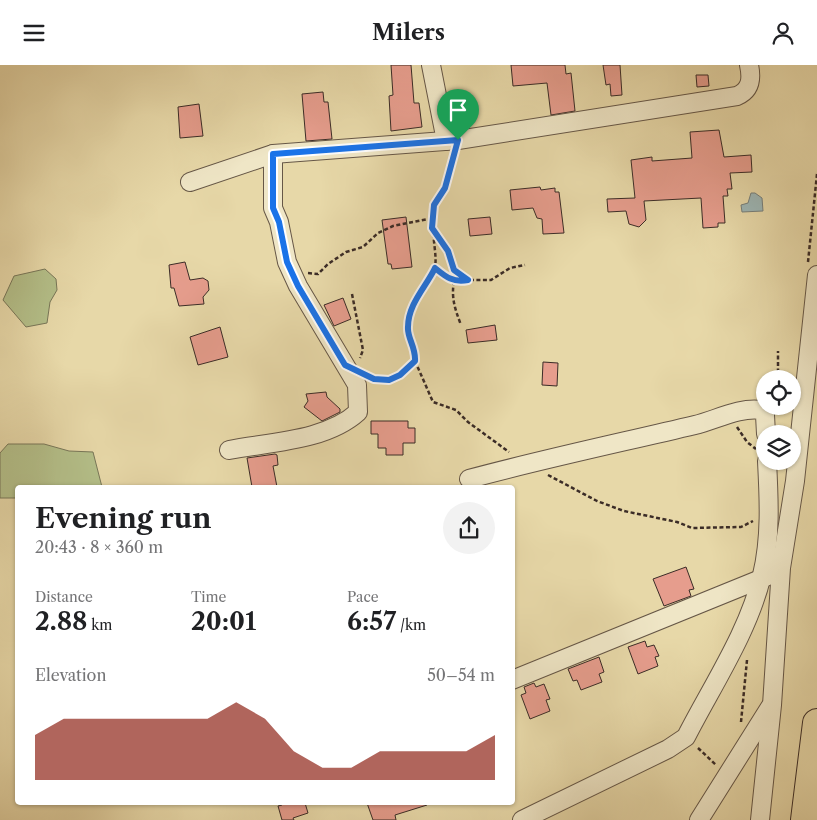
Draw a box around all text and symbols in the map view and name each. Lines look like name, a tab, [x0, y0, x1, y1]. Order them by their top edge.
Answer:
icon: menu	[20, 19, 48, 47]
text: Milers	[372, 19, 445, 46]
icon: person	[769, 19, 797, 47]
pin	[437, 89, 479, 140]
icon: arrive	[444, 96, 472, 124]
map controls	[756, 370, 801, 470]
button: locate	[756, 370, 801, 415]
button: layers	[756, 425, 801, 470]
text: Evening run	[35, 501, 211, 535]
button: share	[443, 502, 495, 554]
text: 20:43 · 8 × 360 m	[35, 537, 163, 557]
text: Distance	[35, 588, 93, 606]
text: Time	[191, 588, 226, 606]
text: Pace	[347, 588, 379, 606]
text: 2.88	[35, 606, 87, 637]
text: 20:01	[191, 606, 256, 637]
text: 6:57	[347, 606, 396, 637]
text: km	[87, 616, 112, 634]
text: /km	[396, 616, 426, 634]
text: Elevation	[35, 665, 106, 685]
text: 50–54 m	[427, 665, 495, 685]

